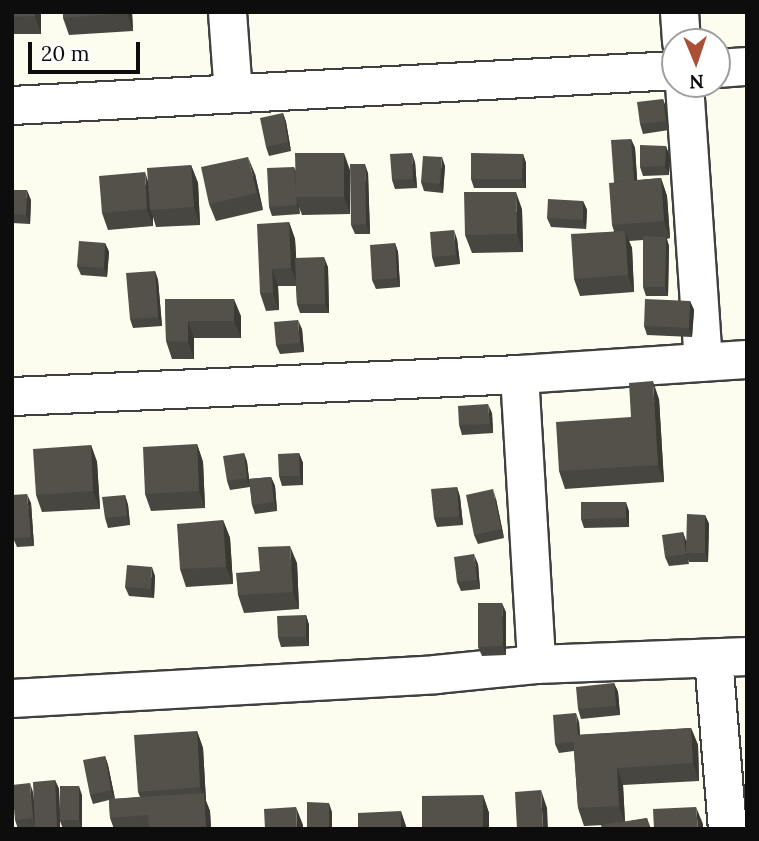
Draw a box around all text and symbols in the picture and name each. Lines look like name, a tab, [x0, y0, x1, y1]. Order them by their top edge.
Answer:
scale bar	[32, 28, 144, 72]
north arrow	[661, 28, 731, 98]
text: 20 m	[41, 40, 90, 67]
text: N	[689, 70, 704, 94]

